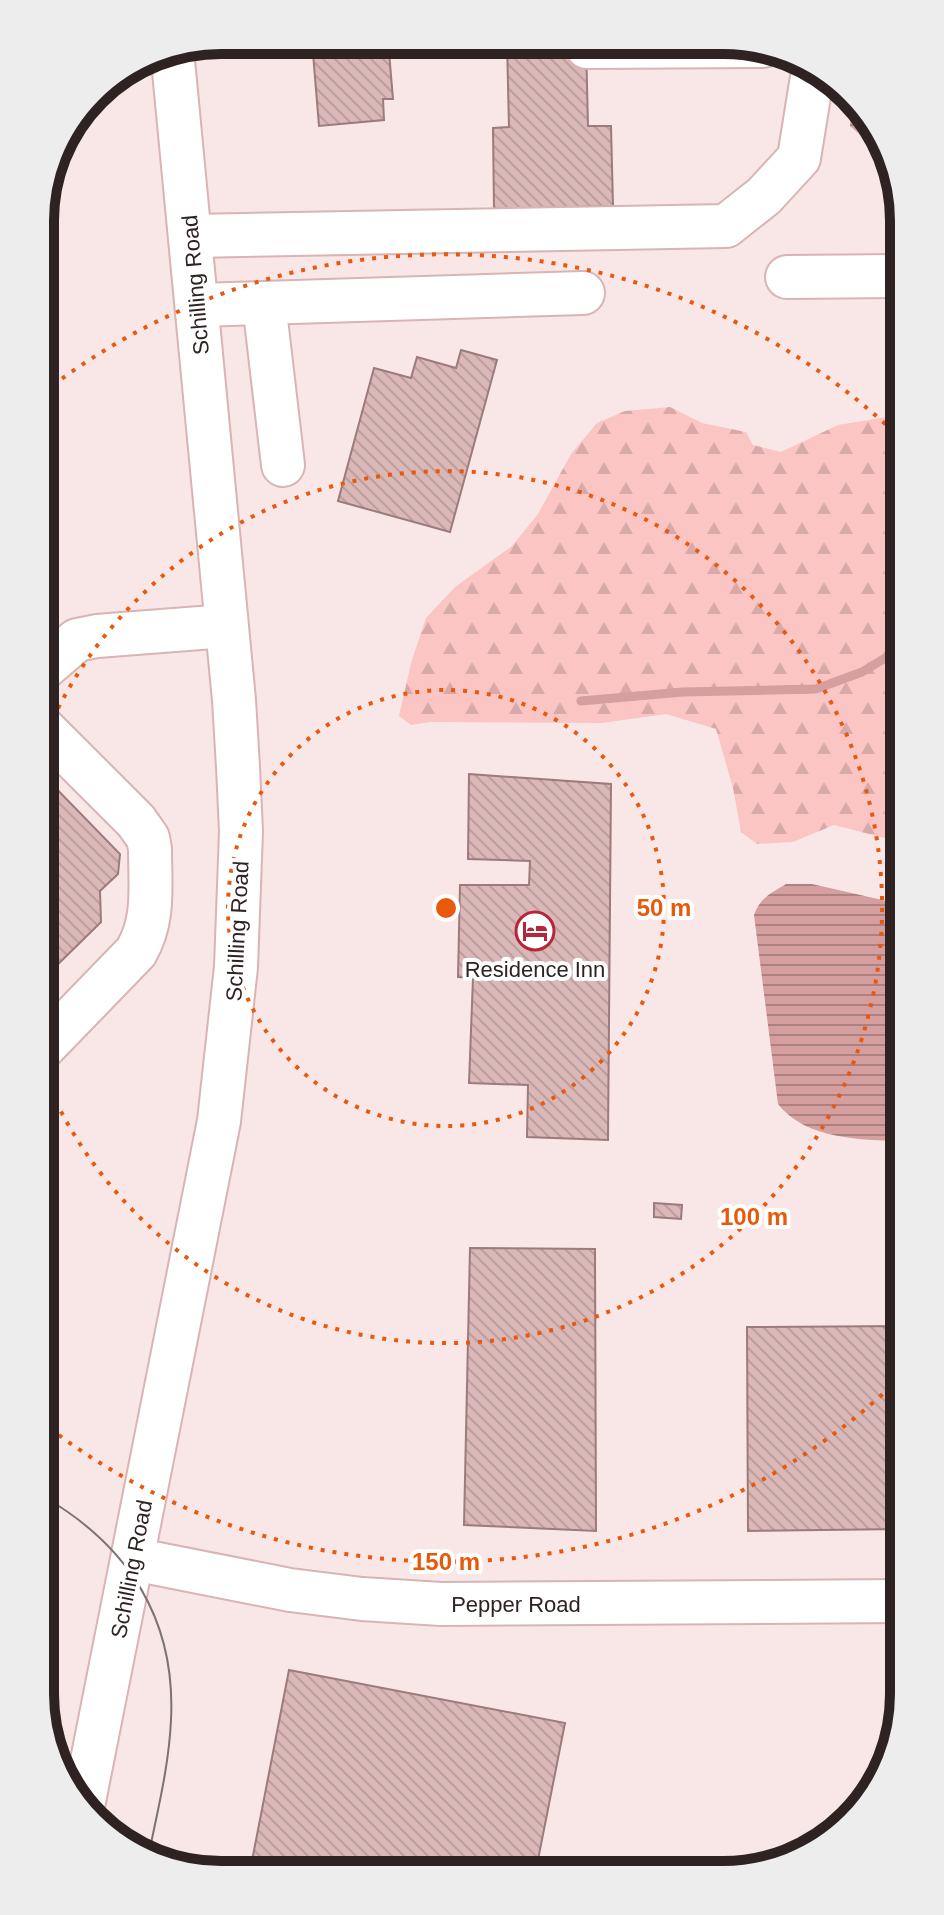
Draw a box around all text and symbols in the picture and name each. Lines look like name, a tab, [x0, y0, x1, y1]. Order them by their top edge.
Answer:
street label: Schilling Road	[177, 214, 214, 356]
street label: Schilling Road	[221, 860, 254, 1002]
centre of rings	[432, 894, 460, 922]
text: 50 m	[637, 894, 691, 921]
hotel icon: Residence Inn	[514, 910, 556, 952]
place label: Residence Inn	[465, 957, 605, 982]
text: 100 m	[720, 1203, 788, 1230]
street label: Schilling Road	[106, 1498, 157, 1641]
text: 150 m	[412, 1548, 480, 1575]
street label: Pepper Road	[451, 1592, 581, 1617]

